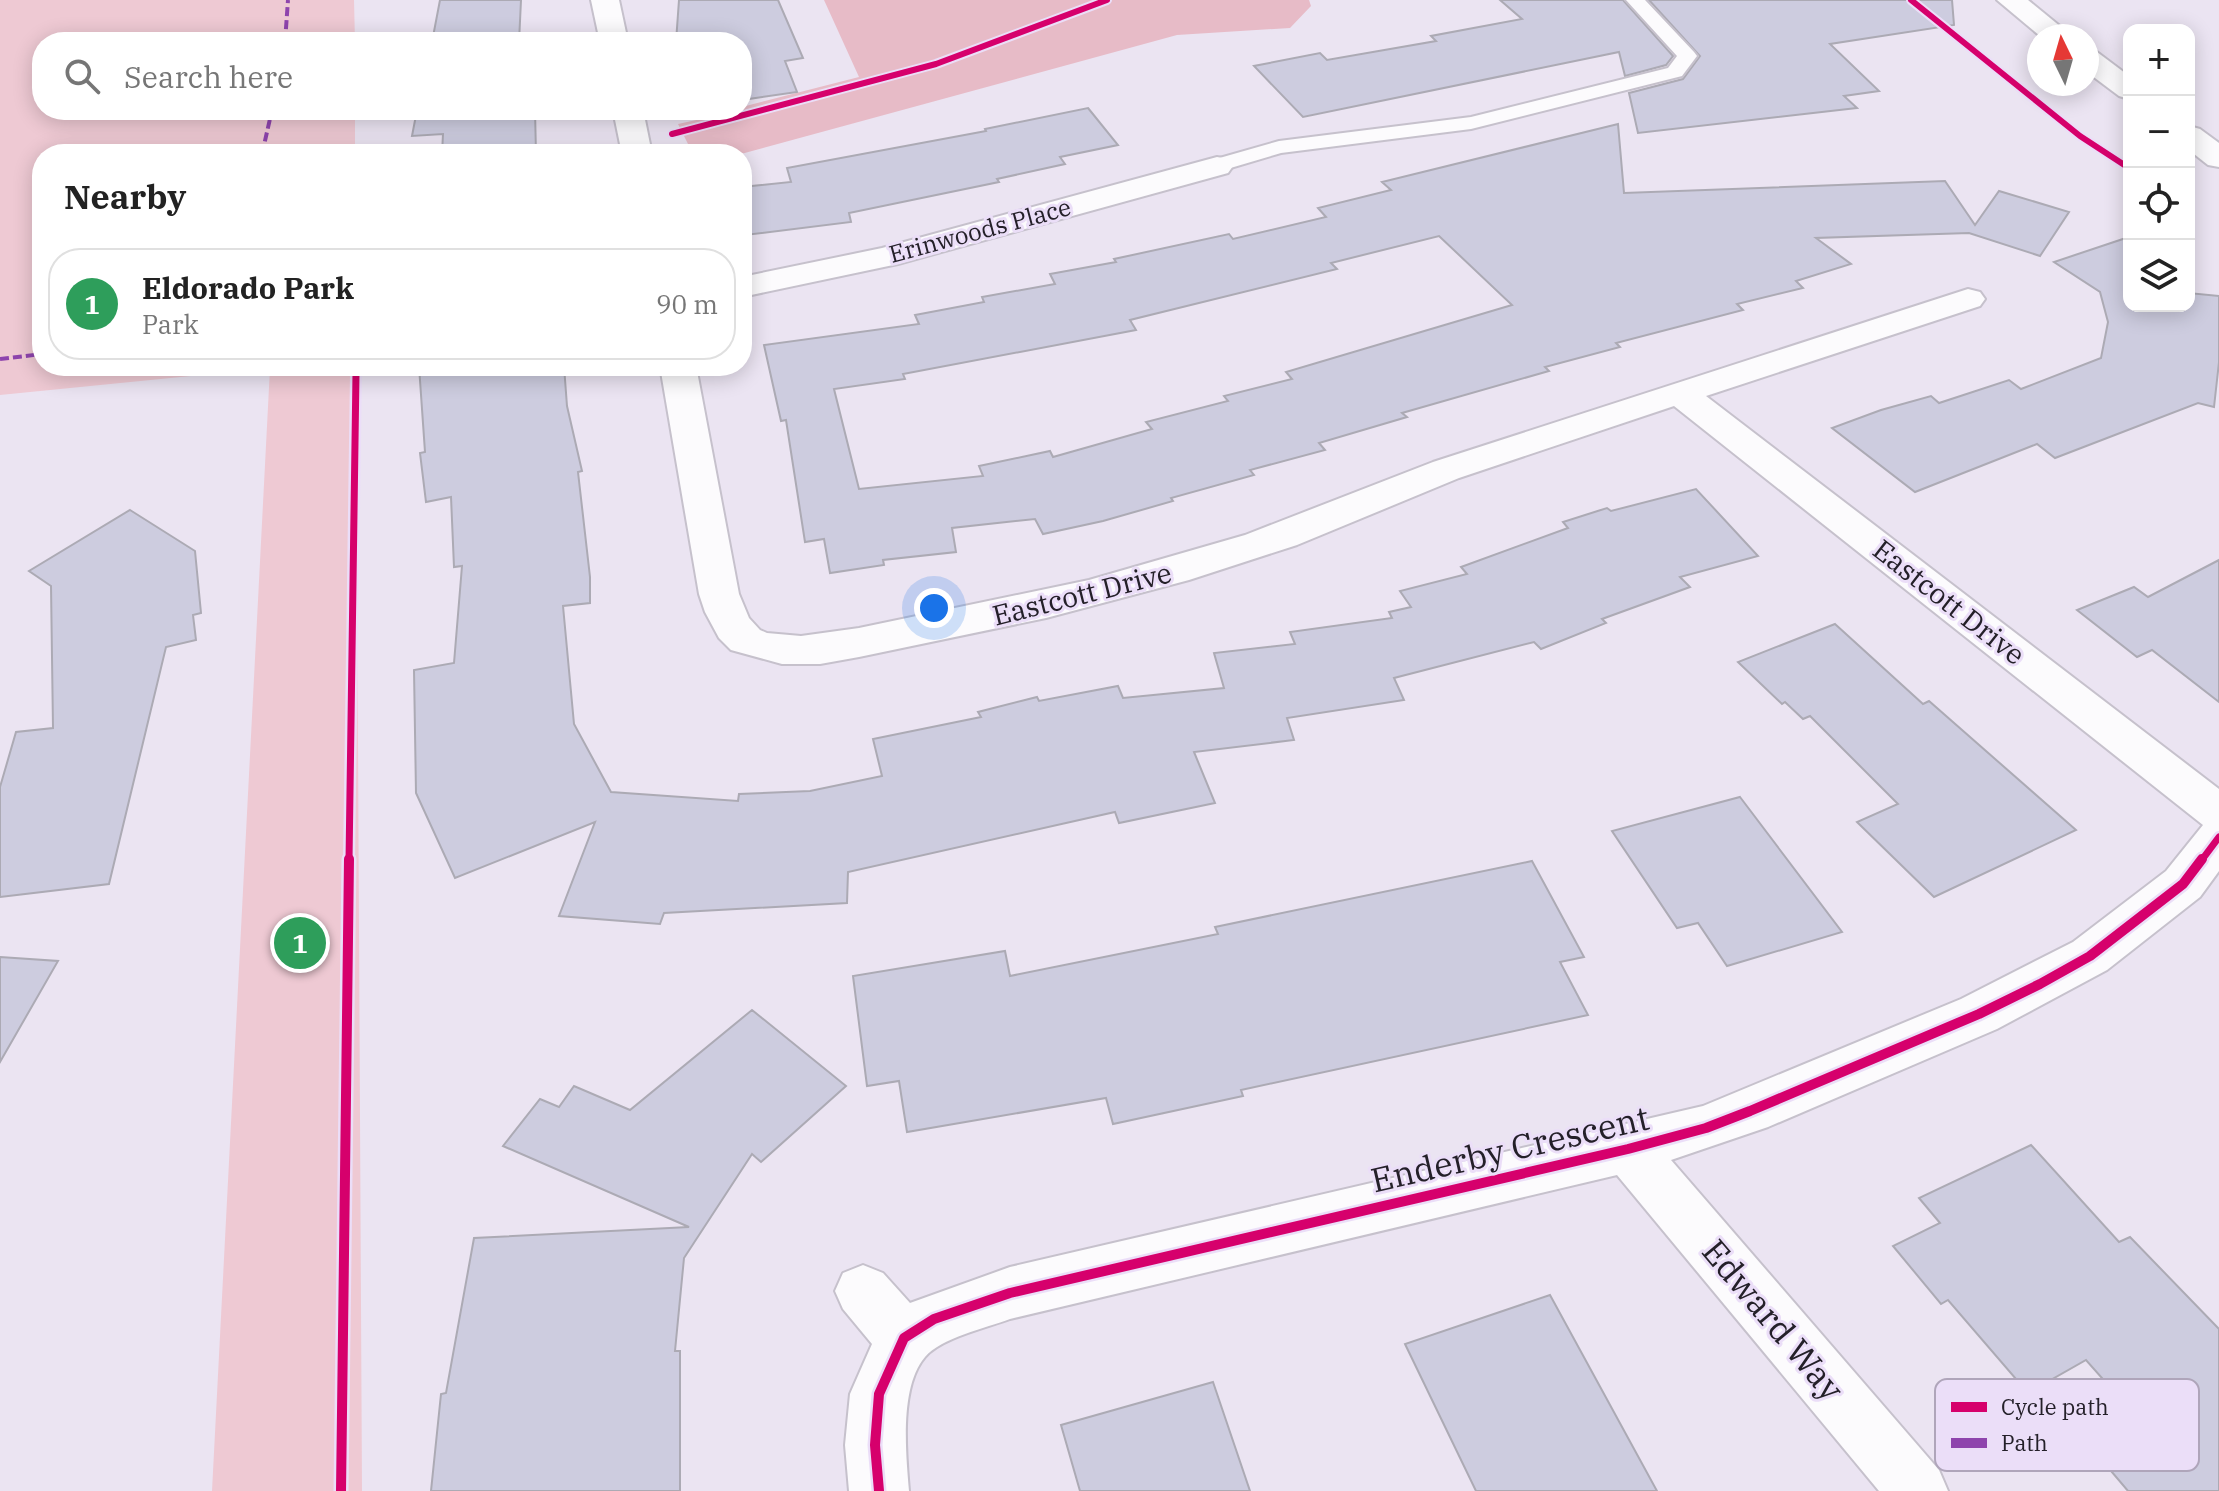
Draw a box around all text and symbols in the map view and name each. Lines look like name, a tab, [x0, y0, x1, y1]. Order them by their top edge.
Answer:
north arrow	[2027, 24, 2099, 96]
map controls	[2123, 24, 2195, 312]
button: +	[2123, 24, 2195, 96]
search box	[32, 32, 752, 120]
icon: search	[60, 54, 104, 98]
text: Search here	[124, 57, 293, 96]
button: −	[2123, 96, 2195, 168]
button: locate	[2123, 168, 2195, 240]
text: Nearby	[64, 174, 186, 218]
street label: Erinwoods Place	[885, 190, 1074, 270]
button: layers	[2123, 240, 2195, 312]
text: Eldorado Park	[142, 268, 354, 307]
text: 1	[84, 287, 100, 321]
text: 90 m	[656, 287, 718, 321]
text: Park	[142, 307, 199, 341]
street label: Eastcott Drive	[1866, 531, 2033, 673]
street label: Eastcott Drive	[989, 553, 1175, 634]
your location	[914, 588, 954, 628]
pin: 1	[274, 913, 326, 973]
street label: Enderby Crescent	[1366, 1095, 1653, 1201]
street label: Edward Way	[1693, 1229, 1855, 1410]
legend	[1935, 1379, 2199, 1471]
text: Cycle path	[2001, 1392, 2109, 1421]
text: Path	[2001, 1428, 2048, 1457]

